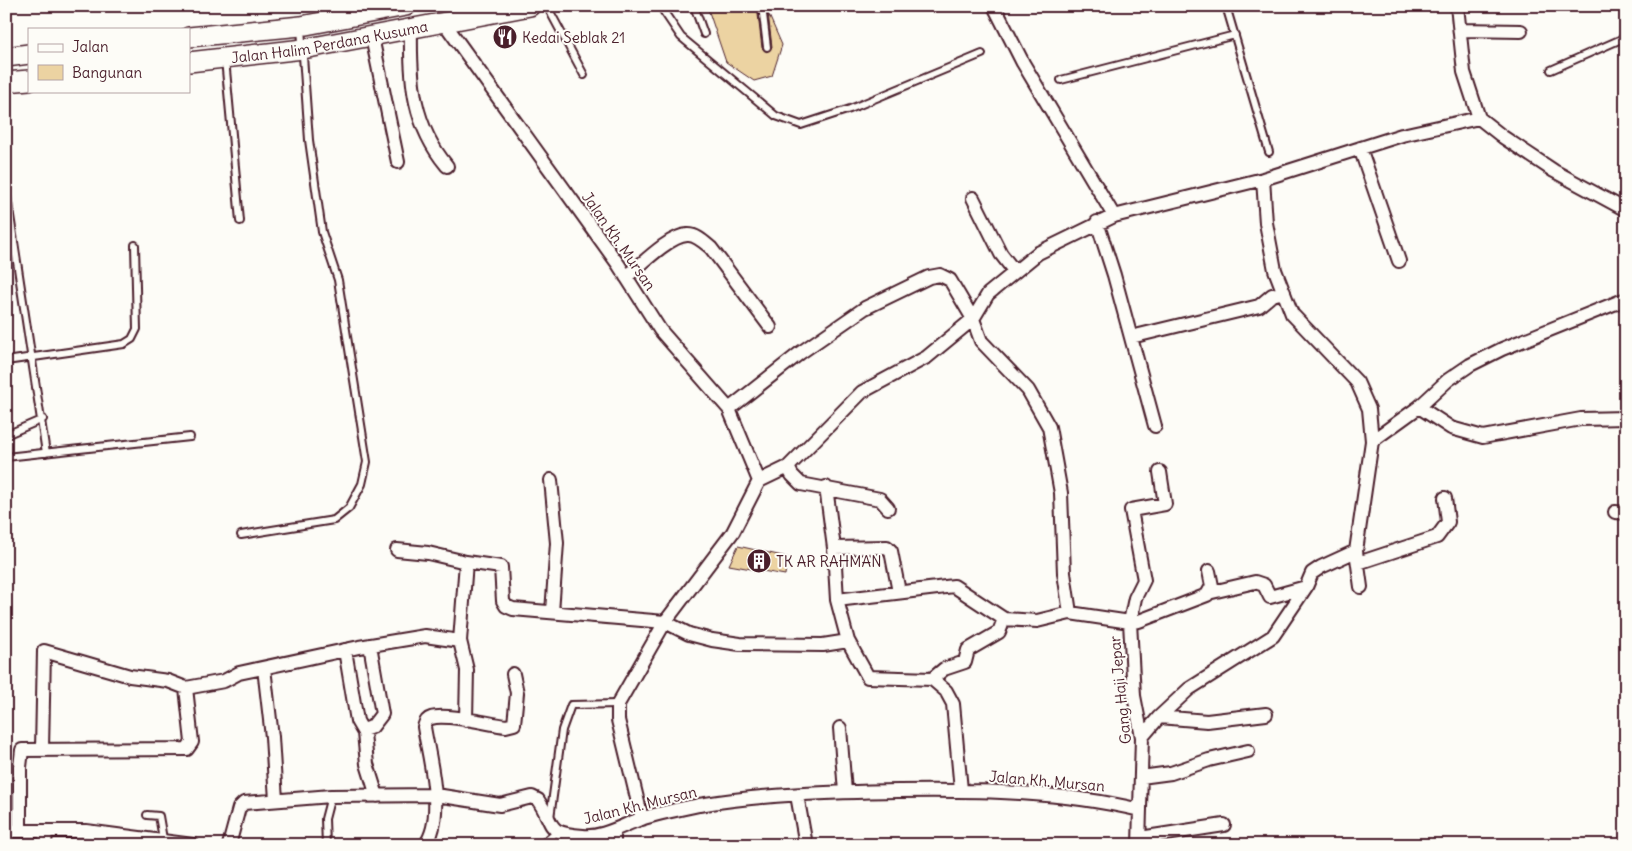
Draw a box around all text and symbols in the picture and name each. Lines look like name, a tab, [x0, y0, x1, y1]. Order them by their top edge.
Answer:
street label: Jalan Halim Perdana Kusuma	[230, 16, 430, 67]
restaurant icon: Kedai Seblak 21	[492, 24, 518, 50]
legend	[28, 28, 190, 92]
place label: Kedai Seblak 21	[522, 28, 625, 47]
text: Jalan	[72, 37, 109, 56]
text: Bangunan	[72, 63, 142, 82]
street label: Jalan Kh. Mursan	[578, 188, 660, 294]
building icon: TK AR RAHMAN	[746, 548, 772, 574]
place label: TK AR RAHMAN	[776, 552, 882, 571]
street label: Gang Haji Jepar	[1105, 635, 1135, 745]
street label: Jalan Kh. Mursan	[988, 766, 1106, 796]
street label: Jalan Kh. Mursan	[581, 782, 699, 828]

